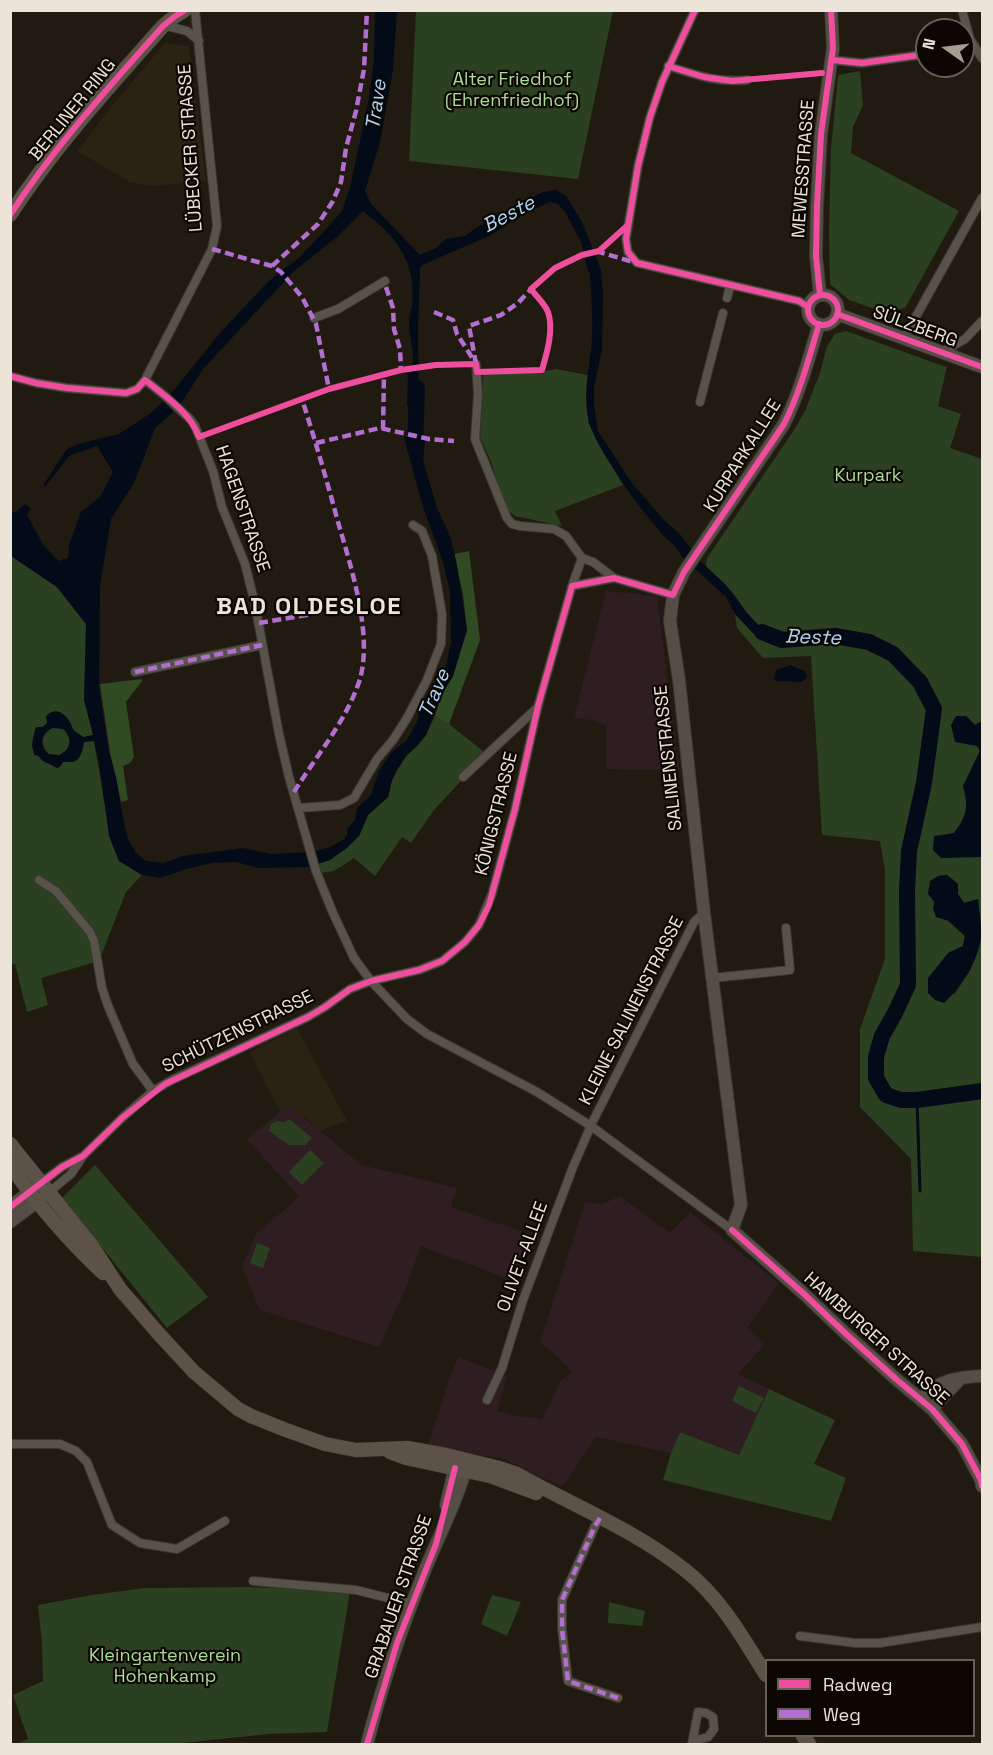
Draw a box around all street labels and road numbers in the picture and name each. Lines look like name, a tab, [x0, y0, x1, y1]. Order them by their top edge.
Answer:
street label: BERLINER RING	[25, 55, 121, 165]
street label: LÜBECKER STRASSE	[174, 63, 208, 233]
street label: MEWESSTRASSE	[788, 99, 820, 239]
street label: SÜLZBERG	[870, 302, 960, 352]
street label: KURPARKALLEE	[700, 396, 786, 516]
street label: HAGENSTRASSE	[210, 443, 274, 575]
street label: SALINENSTRASSE	[651, 684, 687, 832]
street label: KÖNIGSTRASSE	[471, 750, 523, 878]
street label: KLEINE SALINENSTRASSE	[575, 913, 689, 1109]
street label: SCHÜTZENSTRASSE	[159, 986, 317, 1078]
street label: OLIVET-ALLEE	[493, 1199, 553, 1315]
street label: HAMBURGER STRASSE	[799, 1268, 953, 1410]
street label: GRABAUER STRASSE	[361, 1512, 437, 1682]

